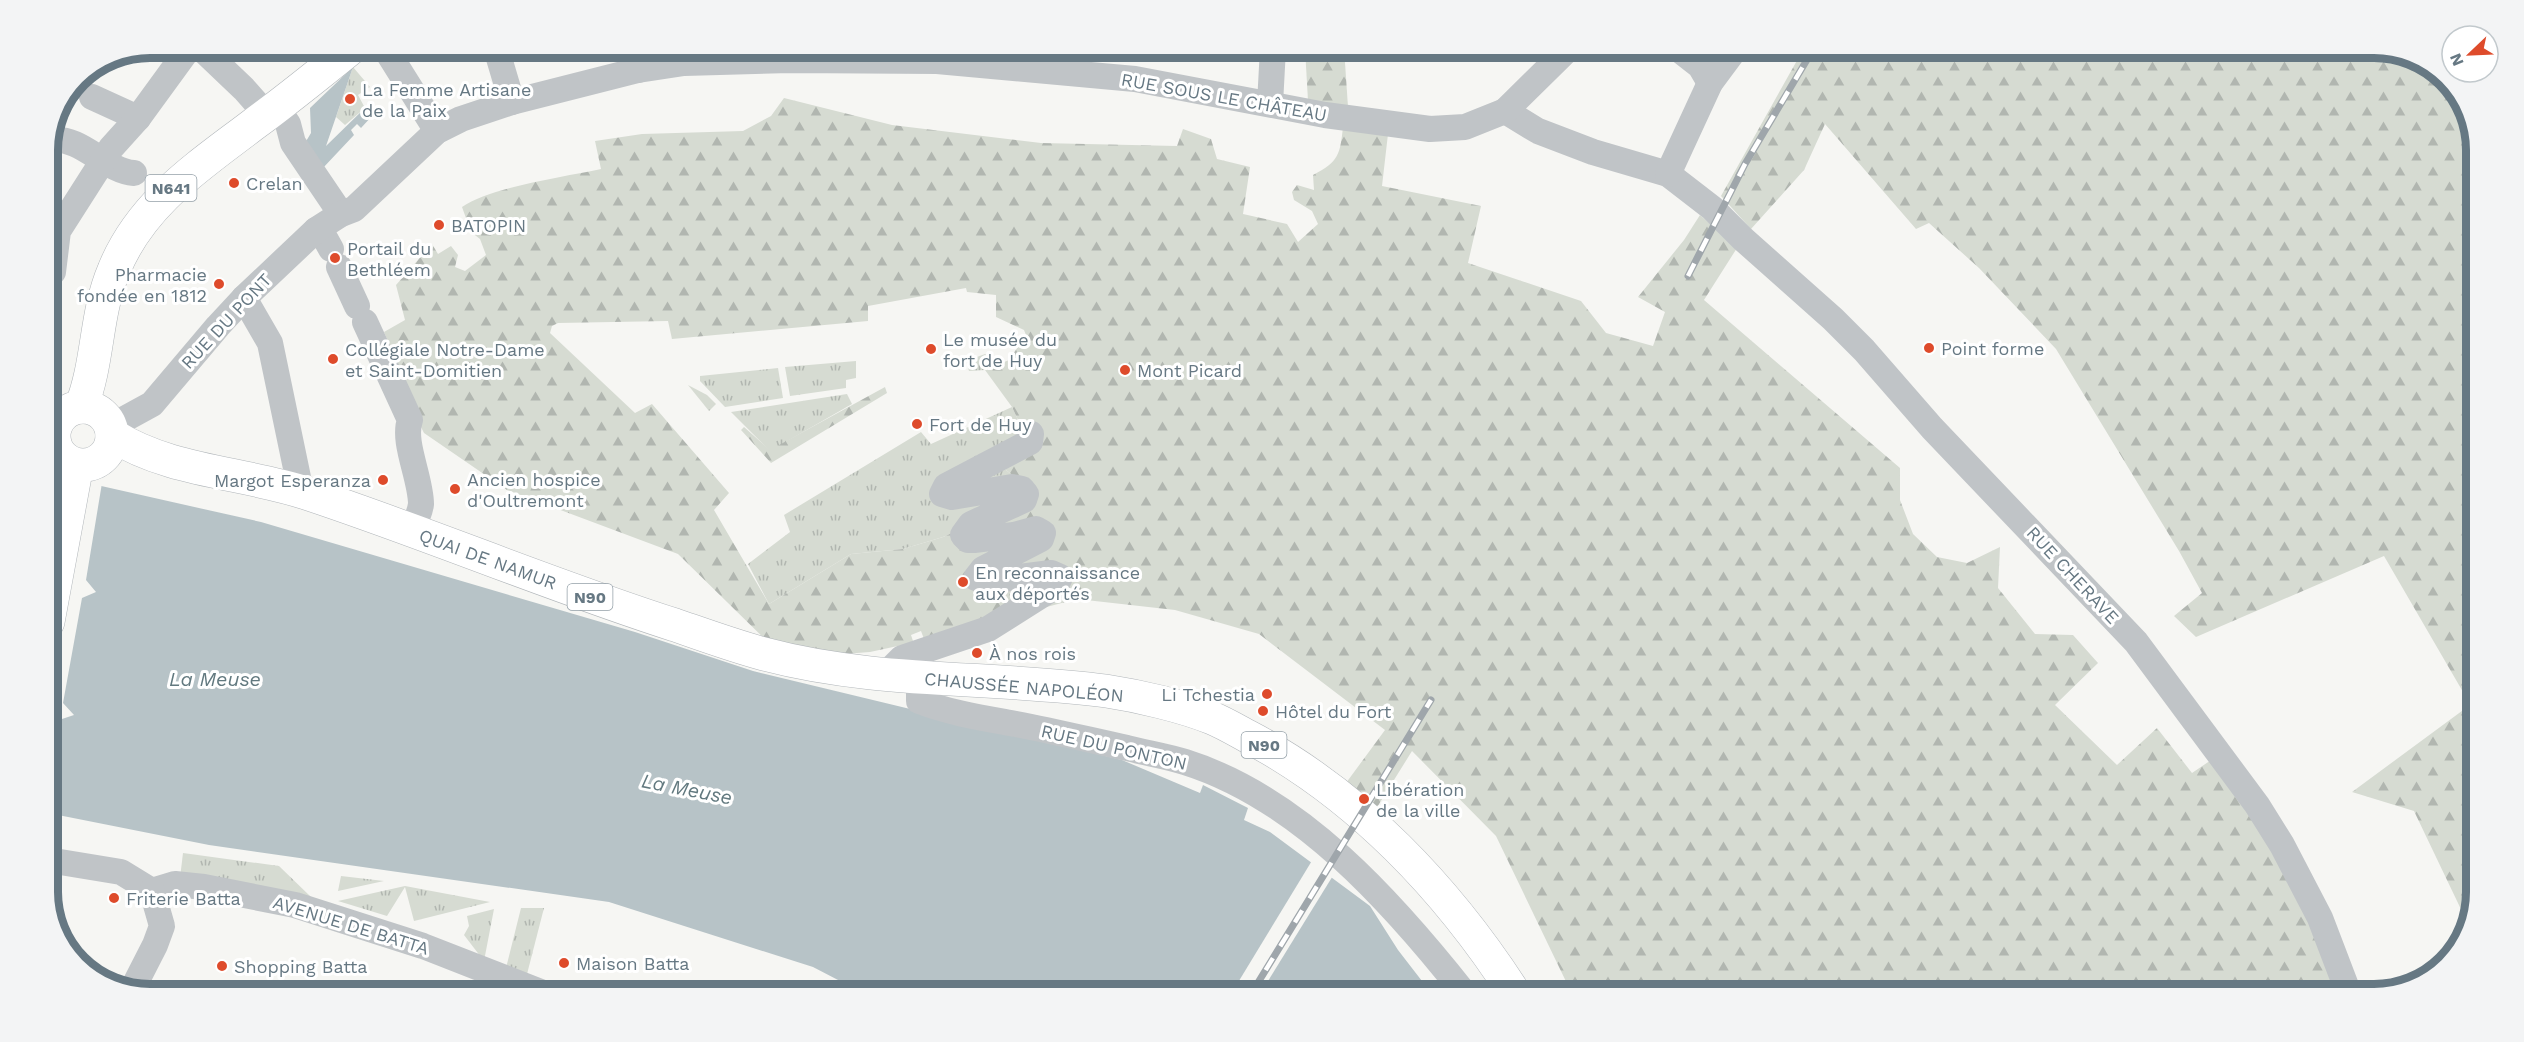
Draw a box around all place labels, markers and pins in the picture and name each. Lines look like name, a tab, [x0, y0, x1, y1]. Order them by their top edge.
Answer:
place label: La Femme Artisane de la Paix	[362, 79, 531, 121]
marker: La Femme Artisane de la Paix	[343, 92, 357, 106]
place label: Crelan	[246, 173, 303, 194]
marker: Crelan	[227, 176, 241, 190]
place label: BATOPIN	[451, 215, 526, 236]
marker: BATOPIN	[432, 218, 446, 232]
place label: Portail du Bethléem	[347, 238, 431, 280]
marker: Portail du Bethléem	[328, 251, 342, 265]
place label: Pharmacie fondée en 1812	[77, 264, 207, 306]
marker: Pharmacie fondée en 1812	[212, 277, 226, 291]
place label: Le musée du fort de Huy	[943, 329, 1057, 371]
place label: Point forme	[1941, 338, 2044, 359]
place label: Collégiale Notre-Dame et Saint-Domitien	[345, 339, 545, 381]
marker: Point forme	[1922, 341, 1936, 355]
marker: Le musée du fort de Huy	[924, 342, 938, 356]
marker: Collégiale Notre-Dame et Saint-Domitien	[326, 352, 340, 366]
place label: Mont Picard	[1137, 360, 1242, 381]
marker: Mont Picard	[1118, 363, 1132, 377]
place label: Fort de Huy	[929, 414, 1032, 435]
marker: Fort de Huy	[910, 417, 924, 431]
place label: Ancien hospice d'Oultremont	[467, 469, 601, 511]
place label: Margot Esperanza	[214, 470, 371, 491]
marker: Margot Esperanza	[376, 473, 390, 487]
marker: Ancien hospice d'Oultremont	[448, 482, 462, 496]
place label: En reconnaissance aux déportés	[975, 562, 1140, 604]
marker: En reconnaissance aux déportés	[956, 575, 970, 589]
place label: À nos rois	[989, 643, 1076, 664]
marker: À nos rois	[970, 646, 984, 660]
place label: Li Tchestia	[1161, 684, 1255, 705]
marker: Li Tchestia	[1260, 687, 1274, 701]
place label: Hôtel du Fort	[1275, 701, 1392, 722]
marker: Hôtel du Fort	[1256, 704, 1270, 718]
place label: Libération de la ville	[1376, 779, 1464, 821]
marker: Libération de la ville	[1357, 792, 1371, 806]
place label: Friterie Batta	[126, 888, 241, 909]
marker: Friterie Batta	[107, 891, 121, 905]
place label: Maison Batta	[576, 953, 690, 974]
place label: Shopping Batta	[234, 956, 367, 977]
marker: Maison Batta	[557, 956, 571, 970]
marker: Shopping Batta	[215, 959, 229, 973]

